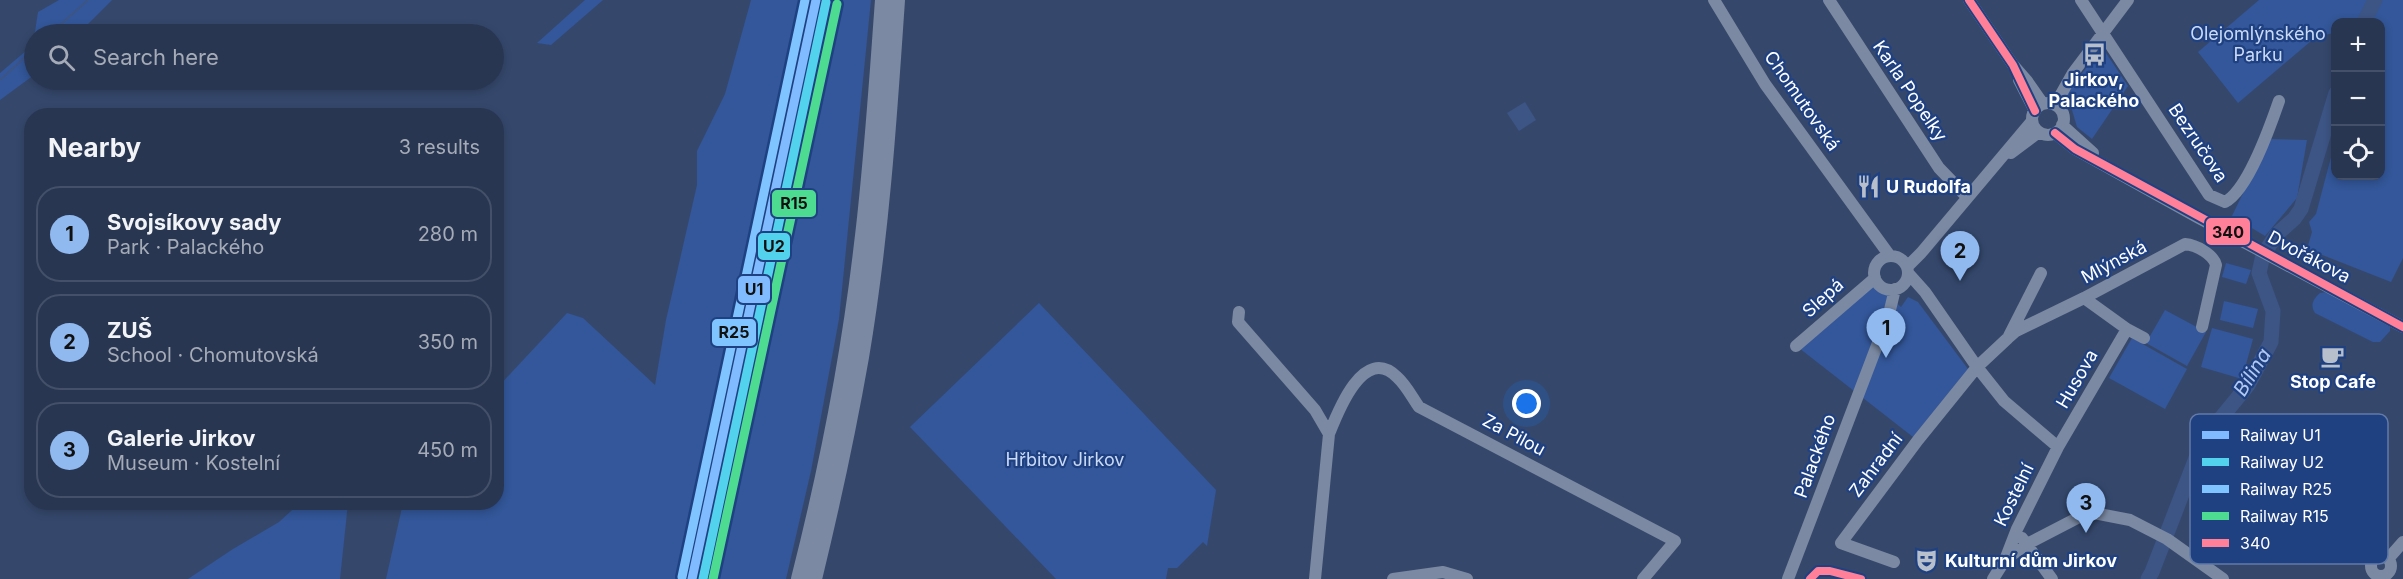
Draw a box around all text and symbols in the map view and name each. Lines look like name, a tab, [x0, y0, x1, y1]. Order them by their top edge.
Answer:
map controls	[2331, 18, 2385, 180]
button: +	[2331, 18, 2385, 72]
park label: Olejomlýnského Parku	[2190, 23, 2326, 65]
search box	[24, 24, 504, 90]
street label: Karla Popelky	[1869, 36, 1952, 145]
icon: search	[45, 41, 78, 74]
bus stop icon: Jirkov, Palackého	[2081, 41, 2107, 67]
text: Search here	[93, 44, 219, 70]
street label: Chomutovská	[1760, 47, 1844, 155]
place label: Jirkov, Palackého	[2049, 69, 2139, 111]
button: −	[2331, 72, 2385, 126]
street label: Bezručova	[2164, 99, 2232, 186]
button: locate	[2331, 126, 2385, 180]
text: Nearby	[48, 132, 141, 163]
text: 3 results	[399, 135, 480, 159]
restaurant icon: U Rudolfa	[1855, 174, 1881, 200]
place label: U Rudolfa	[1886, 176, 1971, 197]
line badge: R15	[771, 189, 817, 218]
text: R15	[780, 193, 808, 213]
text: Svojsíkovy sady	[107, 209, 281, 235]
line badge: 340	[2205, 217, 2251, 246]
text: 1	[65, 222, 74, 246]
text: 280 m	[418, 222, 478, 246]
text: 340	[2212, 222, 2244, 242]
street label: Dvořákova	[2264, 226, 2354, 287]
line badge: U2	[757, 232, 791, 261]
pin: 2	[1940, 232, 1980, 281]
text: Park · Palackého	[107, 235, 264, 259]
text: U2	[763, 236, 785, 256]
street label: Mlýnská	[2078, 236, 2150, 287]
street label: Slepá	[1798, 274, 1847, 321]
line badge: U1	[737, 275, 771, 304]
text: U1	[745, 279, 763, 299]
pin: 1	[1866, 308, 1906, 358]
text: ZUŠ	[107, 317, 152, 343]
line badge: R25	[711, 318, 757, 347]
text: R25	[719, 322, 749, 342]
text: 2	[63, 330, 76, 354]
text: 350 m	[418, 330, 478, 354]
text: School · Chomutovská	[107, 343, 319, 367]
cafe icon: Stop Cafe	[2320, 343, 2346, 369]
water label: Bílina	[2228, 344, 2276, 400]
street label: Husova	[2051, 346, 2102, 412]
place label: Stop Cafe	[2290, 371, 2376, 392]
your location	[1512, 389, 1541, 418]
street label: Za Pilou	[1479, 409, 1549, 460]
street label: Palackého	[1790, 411, 1839, 501]
legend	[2190, 414, 2388, 564]
text: Galerie Jirkov	[107, 425, 255, 451]
text: Railway U1	[2240, 425, 2321, 445]
street label: Zahradní	[1845, 428, 1907, 501]
text: 3	[63, 438, 76, 462]
text: 450 m	[417, 438, 478, 462]
park label: Hřbitov Jirkov	[1006, 449, 1124, 470]
text: Museum · Kostelní	[107, 451, 280, 475]
text: Railway U2	[2240, 452, 2324, 472]
street label: Kostelní	[1989, 459, 2038, 530]
text: Railway R25	[2240, 479, 2332, 499]
pin: 3	[2066, 484, 2106, 533]
text: Railway R15	[2240, 506, 2329, 526]
text: 340	[2240, 533, 2270, 553]
theatre icon: Kulturní dům Jirkov	[1914, 548, 1940, 574]
place label: Kulturní dům Jirkov	[1945, 550, 2117, 571]

